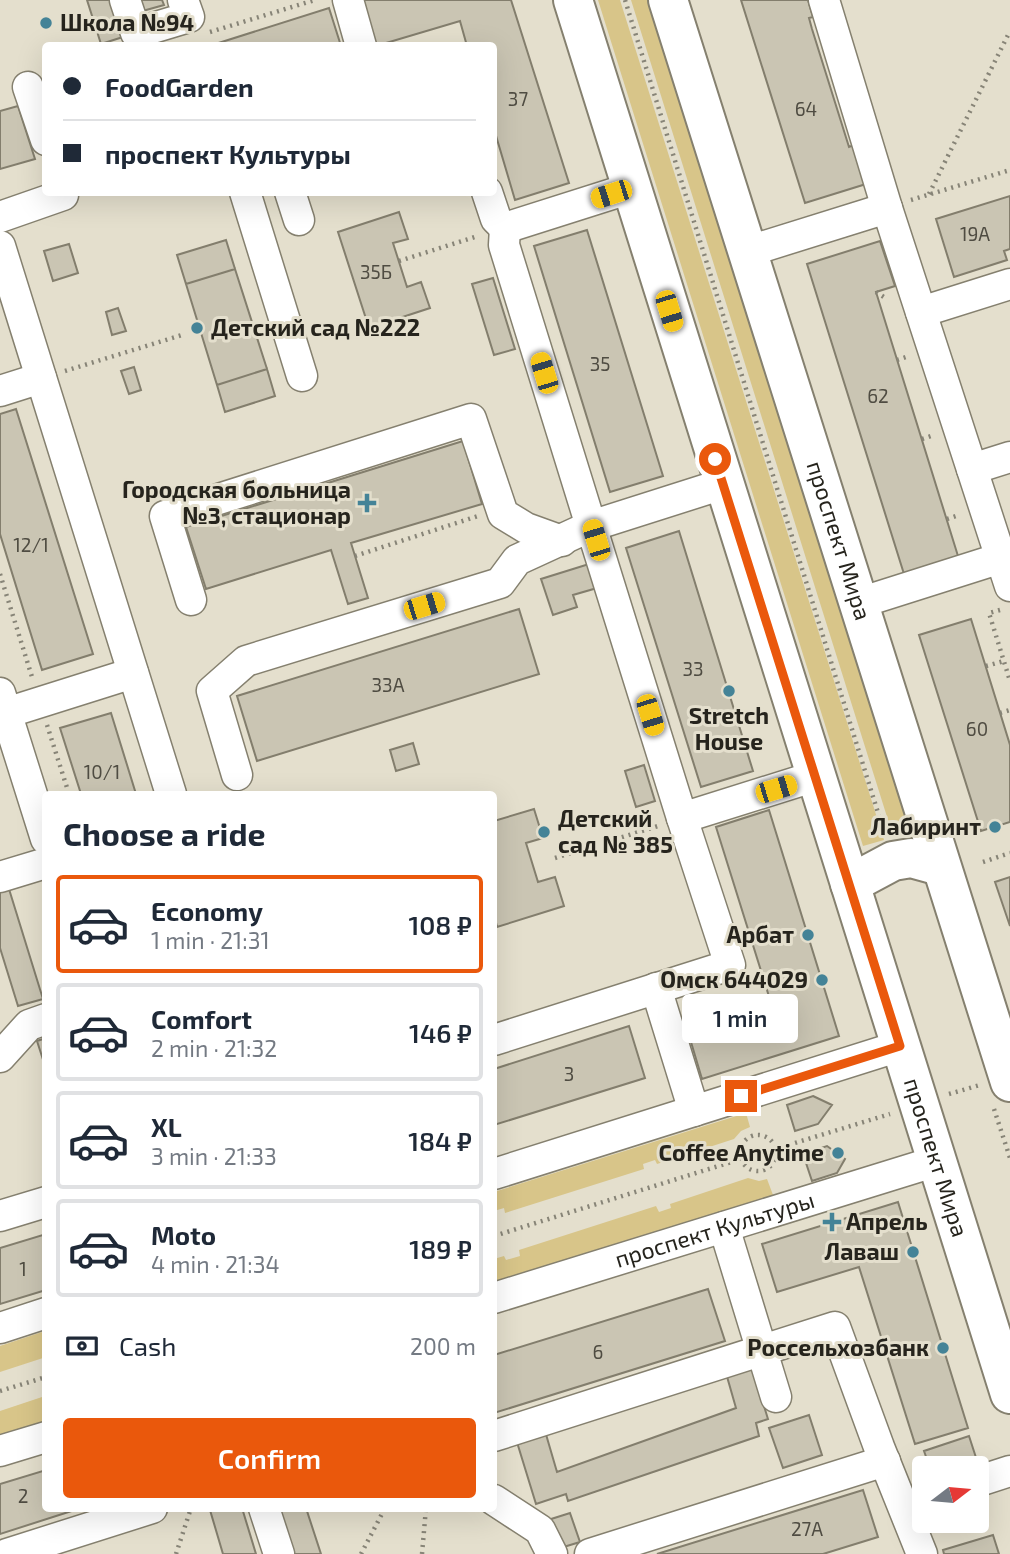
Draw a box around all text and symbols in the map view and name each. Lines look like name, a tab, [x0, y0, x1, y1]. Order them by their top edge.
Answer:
place label: Школа №94	[60, 8, 194, 36]
marker: Школа №94	[38, 15, 54, 31]
text: FoodGarden	[105, 71, 254, 102]
house number: 37	[508, 87, 528, 110]
house number: 64	[795, 97, 817, 120]
text: проспект Культуры	[105, 138, 351, 169]
car	[588, 178, 635, 210]
house number: 19А	[960, 222, 990, 245]
house number: 35Б	[360, 260, 392, 283]
car	[653, 288, 686, 334]
place label: Детский сад №222	[211, 313, 420, 341]
marker: Детский сад №222	[189, 320, 205, 336]
car	[528, 350, 561, 396]
house number: 35	[590, 352, 610, 375]
house number: 62	[867, 384, 889, 407]
route start	[699, 443, 731, 475]
street label: проспект Мира	[802, 457, 878, 623]
place label: Городская больница №3, стационар	[122, 475, 351, 529]
marker: Городская больница №3, стационар	[357, 493, 377, 513]
car	[580, 517, 613, 563]
house number: 12/1	[13, 533, 49, 556]
car	[401, 590, 448, 622]
house number: 33	[682, 657, 704, 680]
house number: 33А	[372, 673, 405, 696]
marker: Stretch House	[721, 683, 737, 699]
car	[634, 692, 667, 738]
place label: Stretch House	[689, 701, 769, 755]
house number: 60	[966, 717, 988, 740]
house number: 10/1	[84, 760, 120, 783]
car	[753, 773, 800, 805]
place label: Детский сад № 385	[558, 804, 673, 858]
place label: Лабиринт	[871, 812, 981, 840]
text: Choose a ride	[63, 814, 266, 852]
marker: Лабиринт	[987, 819, 1003, 835]
marker: Детский сад № 385	[536, 824, 552, 840]
icon: car	[67, 893, 130, 956]
text: Economy	[151, 895, 263, 926]
text: 108 ₽	[408, 909, 472, 940]
place label: Арбат	[726, 920, 794, 948]
text: 1 min · 21:31	[151, 926, 270, 954]
marker: Арбат	[800, 927, 816, 943]
place label: Омск 644029	[660, 965, 808, 993]
marker: Омск 644029	[814, 972, 830, 988]
callout: 1 min	[683, 995, 799, 1044]
icon: car	[67, 1001, 130, 1064]
text: Comfort	[151, 1003, 252, 1034]
text: 1 min	[713, 1004, 767, 1032]
text: 146 ₽	[409, 1017, 472, 1048]
text: 2 min · 21:32	[151, 1034, 277, 1062]
house number: 3	[564, 1062, 574, 1085]
street label: проспект Мира	[899, 1074, 975, 1240]
route end	[725, 1080, 757, 1112]
icon: car	[67, 1109, 130, 1172]
text: XL	[151, 1111, 182, 1142]
text: 184 ₽	[408, 1125, 472, 1156]
place label: Coffee Anytime	[658, 1138, 824, 1166]
text: 3 min · 21:33	[151, 1142, 277, 1170]
marker: Coffee Anytime	[830, 1145, 846, 1161]
street label: проспект Культуры	[611, 1185, 818, 1273]
place label: Апрель	[846, 1207, 928, 1235]
marker: Апрель	[824, 1214, 840, 1230]
icon: car	[67, 1217, 130, 1280]
text: Moto	[151, 1219, 216, 1250]
text: 189 ₽	[409, 1233, 472, 1264]
place label: Лаваш	[825, 1237, 899, 1265]
marker: Лаваш	[905, 1244, 921, 1260]
text: 4 min · 21:34	[151, 1250, 280, 1278]
house number: 1	[19, 1257, 27, 1280]
icon: cash	[63, 1327, 101, 1365]
text: Cash	[119, 1330, 176, 1361]
text: 200 m	[410, 1332, 476, 1360]
place label: Россельхозбанк	[747, 1333, 929, 1361]
house number: 6	[593, 1340, 603, 1363]
marker: Россельхозбанк	[935, 1340, 951, 1356]
button: Confirm	[63, 1418, 476, 1498]
north arrow	[912, 1456, 989, 1533]
map controls	[912, 1456, 989, 1533]
house number: 2	[18, 1484, 28, 1507]
house number: 27А	[791, 1517, 823, 1540]

